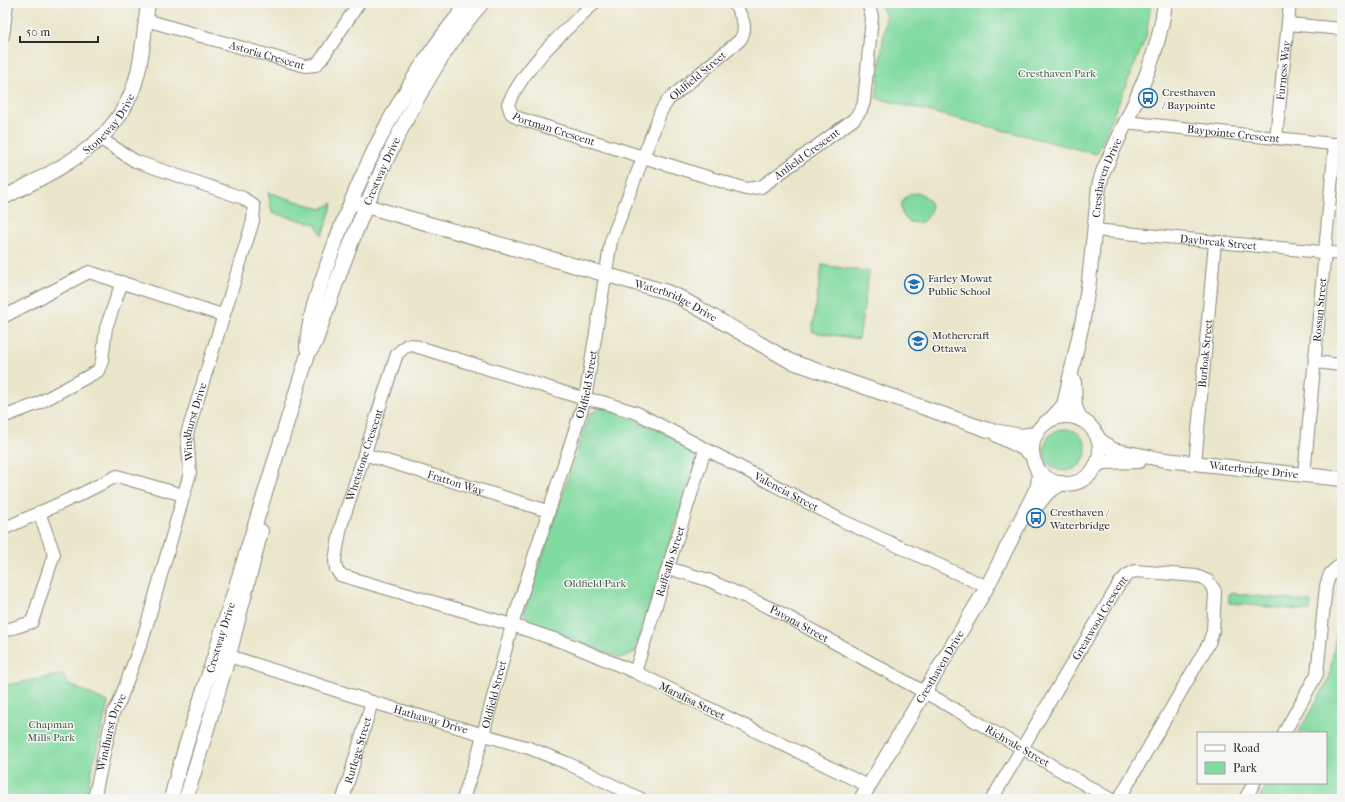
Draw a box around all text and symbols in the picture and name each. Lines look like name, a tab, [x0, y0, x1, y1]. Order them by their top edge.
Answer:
scale bar	[20, 18, 98, 44]
text: 50 m	[26, 25, 50, 39]
street label: Astoria Crescent	[227, 38, 306, 72]
street label: Furness Way	[1273, 39, 1293, 101]
street label: Oldfield Street	[666, 48, 728, 103]
park label: Cresthaven Park	[1018, 67, 1096, 80]
place label: Cresthaven / Baypointe	[1161, 86, 1216, 112]
bus stop icon: Cresthaven / Baypointe	[1137, 87, 1159, 109]
street label: Stoneway Drive	[80, 91, 137, 157]
street label: Portman Crescent	[510, 110, 597, 148]
street label: Baypointe Crescent	[1187, 122, 1280, 145]
street label: Anfield Crescent	[770, 125, 842, 183]
street label: Crestway Drive	[360, 134, 403, 207]
street label: Cresthaven Drive	[1089, 135, 1124, 218]
street label: Daybreak Street	[1179, 232, 1258, 252]
place label: Farley Mowat Public School	[928, 272, 992, 298]
school or university icon: Farley Mowat Public School	[903, 273, 925, 295]
street label: Waterbridge Drive	[632, 276, 720, 324]
street label: Rossan Street	[1310, 277, 1329, 342]
street label: Burloak Street	[1195, 319, 1215, 388]
place label: Mothercraft Ottawa	[932, 329, 990, 355]
school or university icon: Mothercraft Ottawa	[907, 330, 929, 352]
street label: Oldfield Street	[573, 349, 599, 420]
street label: Windhurst Drive	[180, 380, 209, 462]
street label: Whetstone Crescent	[343, 407, 385, 503]
street label: Waterbridge Drive	[1208, 458, 1300, 481]
street label: Fratton Way	[426, 468, 487, 498]
street label: Valencia Street	[751, 469, 821, 514]
place label: Cresthaven / Waterbridge	[1049, 506, 1111, 532]
bus stop icon: Cresthaven / Waterbridge	[1025, 507, 1047, 529]
street label: Raffeallo Street	[653, 524, 687, 598]
street label: Greatwood Crescent	[1069, 573, 1130, 662]
park label: Oldfield Park	[564, 577, 627, 590]
street label: Crestway Drive	[203, 600, 238, 675]
street label: Pavona Street	[768, 602, 831, 645]
street label: Cresthaven Drive	[913, 627, 967, 706]
street label: Oldfield Street	[478, 659, 509, 730]
street label: Maralisa Street	[657, 679, 727, 723]
street label: Windhurst Drive	[94, 691, 129, 773]
street label: Hathaway Drive	[392, 702, 470, 736]
street label: Rutlege Street	[341, 715, 374, 785]
park label: Chapman Mills Park	[27, 718, 75, 744]
street label: Richvale Street	[983, 722, 1052, 769]
legend	[1197, 732, 1327, 784]
text: Road	[1233, 741, 1260, 755]
text: Park	[1233, 761, 1258, 775]

